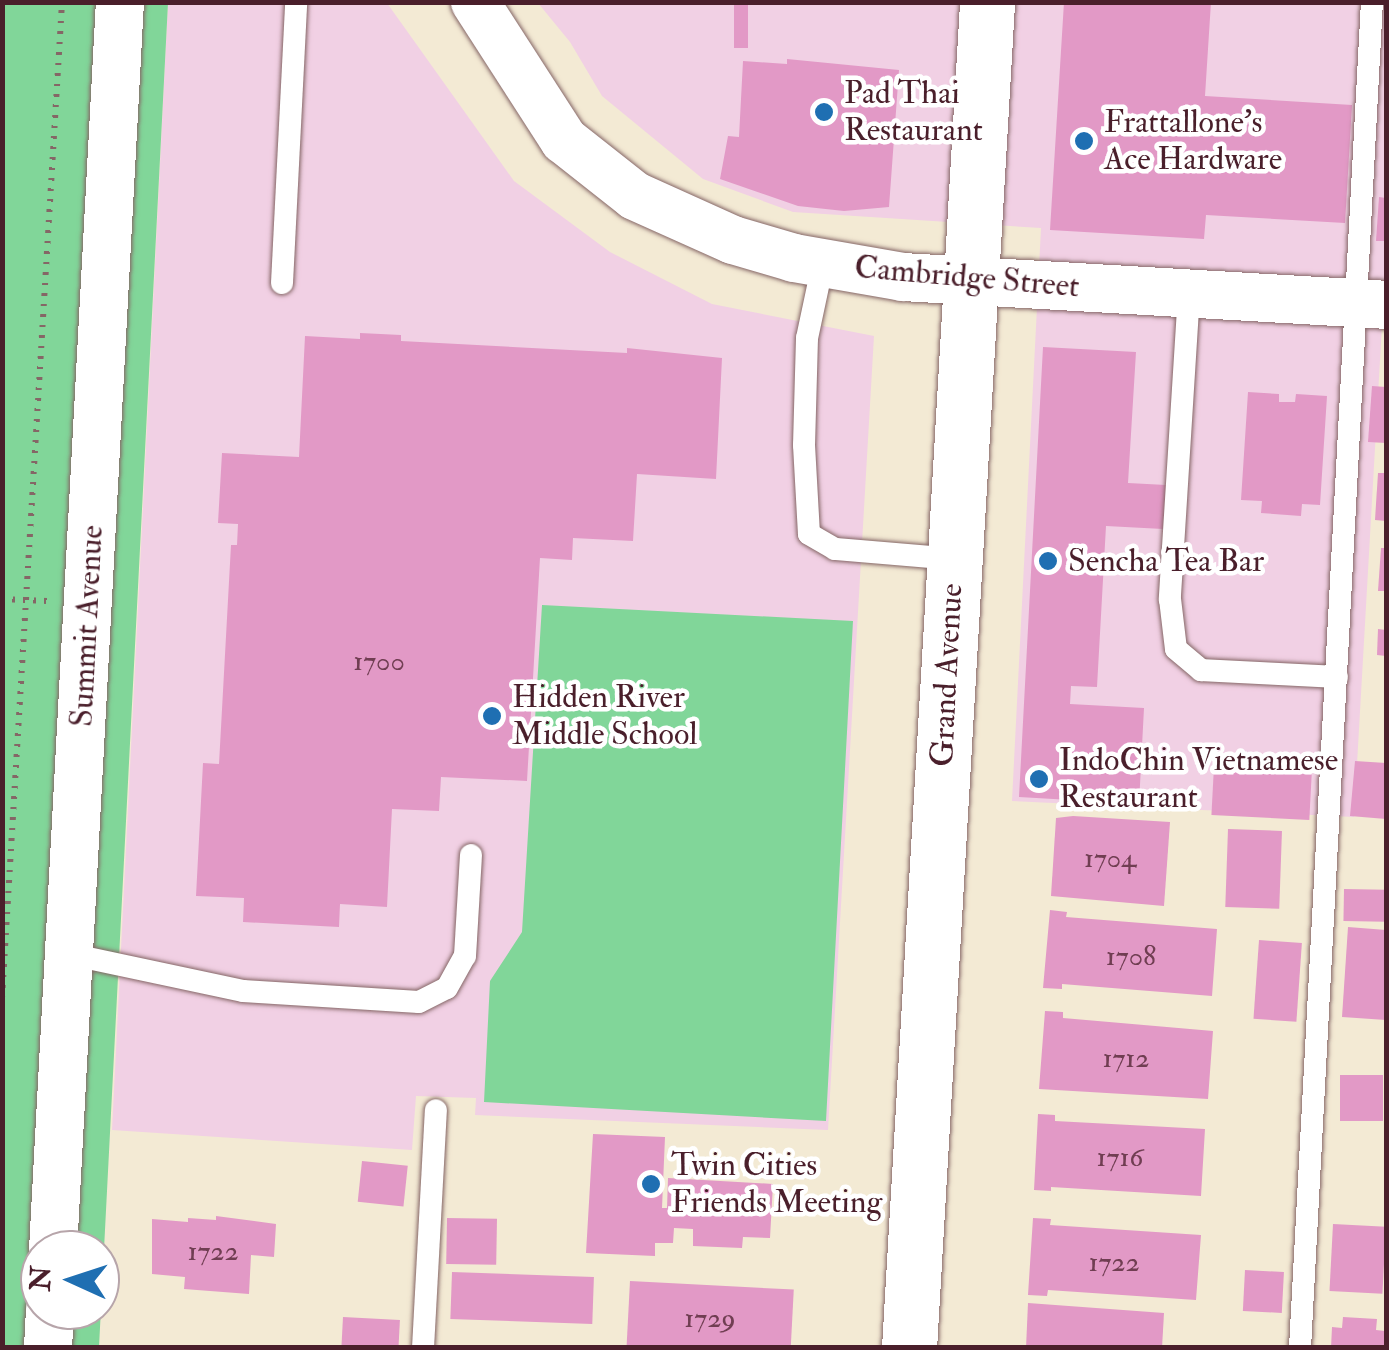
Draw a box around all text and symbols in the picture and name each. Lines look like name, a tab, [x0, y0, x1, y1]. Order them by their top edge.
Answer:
place label: Pad Thai Restaurant	[844, 75, 983, 150]
marker: Pad Thai Restaurant	[813, 101, 835, 123]
place label: Frattallone's Ace Hardware	[1104, 104, 1282, 179]
marker: Frattallone's Ace Hardware	[1073, 130, 1095, 152]
street label: Cambridge Street	[853, 248, 1081, 306]
street label: Summit Avenue	[63, 524, 111, 728]
place label: Sencha Tea Bar	[1068, 542, 1264, 580]
marker: Sencha Tea Bar	[1037, 550, 1059, 572]
street label: Grand Avenue	[923, 582, 971, 768]
house number: 1700	[353, 645, 405, 679]
place label: Hidden River Middle School	[512, 679, 697, 754]
marker: Hidden River Middle School	[481, 705, 503, 727]
place label: IndoChin Vietnamese Restaurant	[1059, 742, 1338, 817]
marker: IndoChin Vietnamese Restaurant	[1028, 768, 1050, 790]
house number: 1704	[1084, 842, 1136, 876]
house number: 1708	[1106, 940, 1156, 974]
house number: 1712	[1102, 1042, 1150, 1076]
house number: 1716	[1097, 1141, 1143, 1175]
place label: Twin Cities Friends Meeting	[671, 1147, 882, 1222]
marker: Twin Cities Friends Meeting	[640, 1173, 662, 1195]
north arrow	[20, 1230, 120, 1330]
house number: 1722	[187, 1235, 239, 1269]
house number: 1722	[1088, 1246, 1140, 1280]
text: N	[23, 1265, 60, 1292]
house number: 1729	[684, 1302, 736, 1336]

